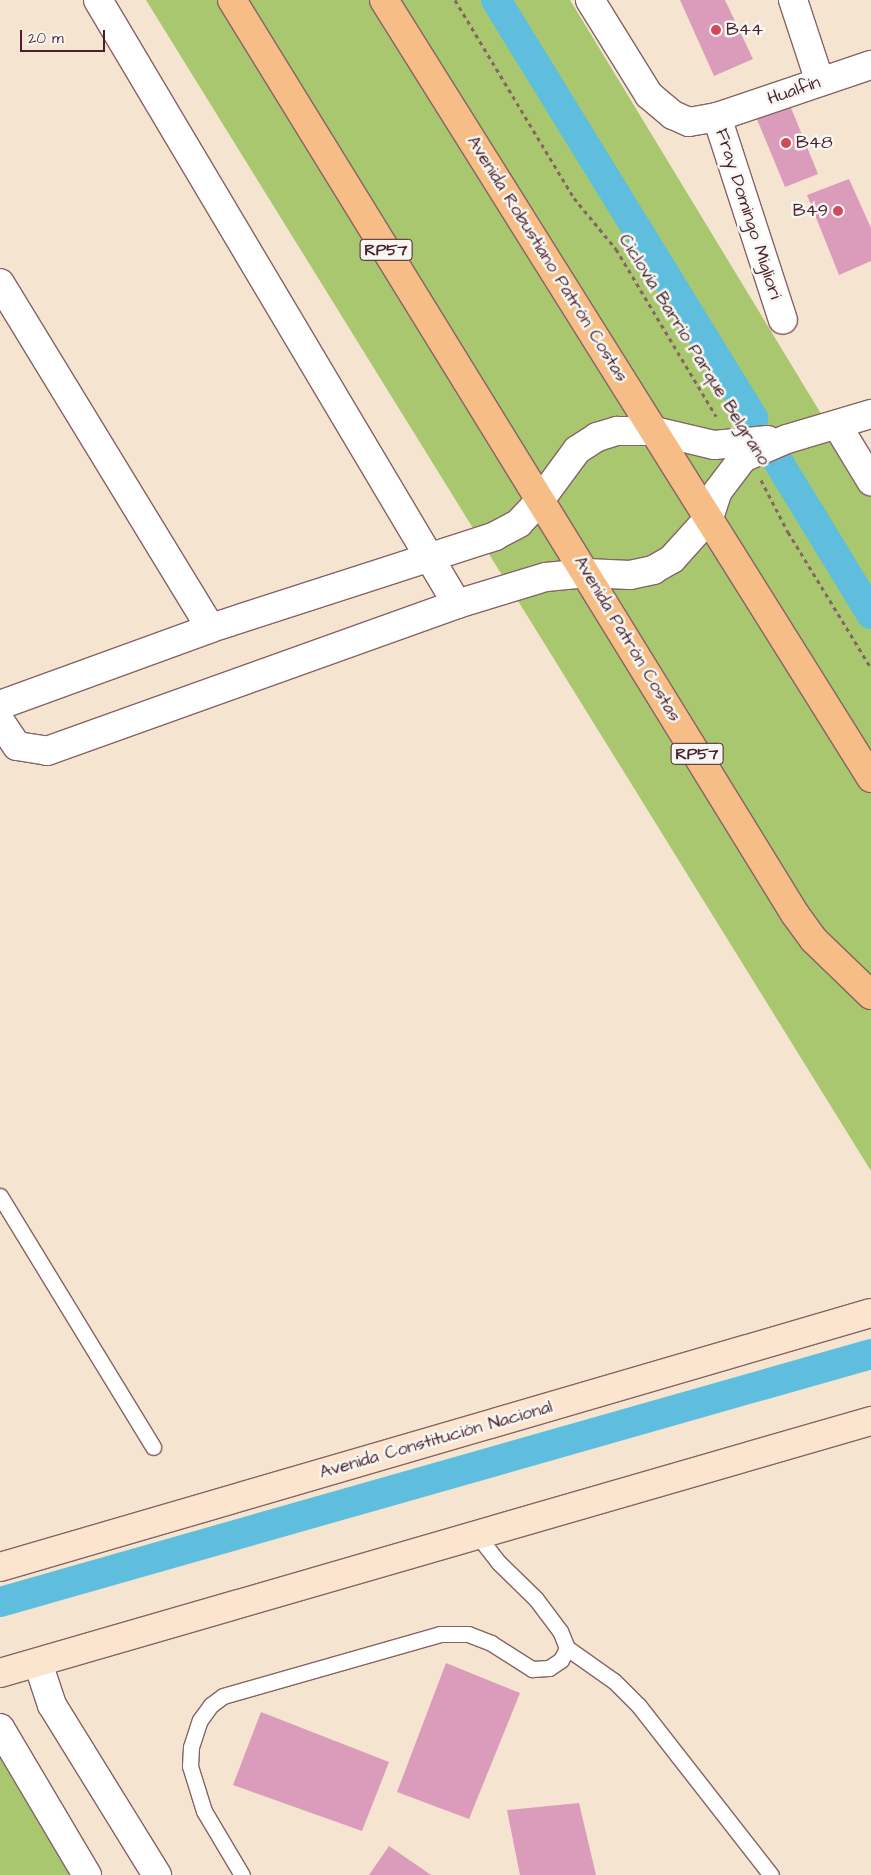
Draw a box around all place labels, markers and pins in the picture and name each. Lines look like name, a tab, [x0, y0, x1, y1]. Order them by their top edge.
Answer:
place label: B44	[726, 19, 763, 41]
marker: B44	[710, 24, 722, 36]
place label: B48	[796, 132, 833, 154]
marker: B48	[780, 137, 792, 149]
place label: B49	[793, 200, 828, 222]
marker: B49	[832, 205, 844, 217]

